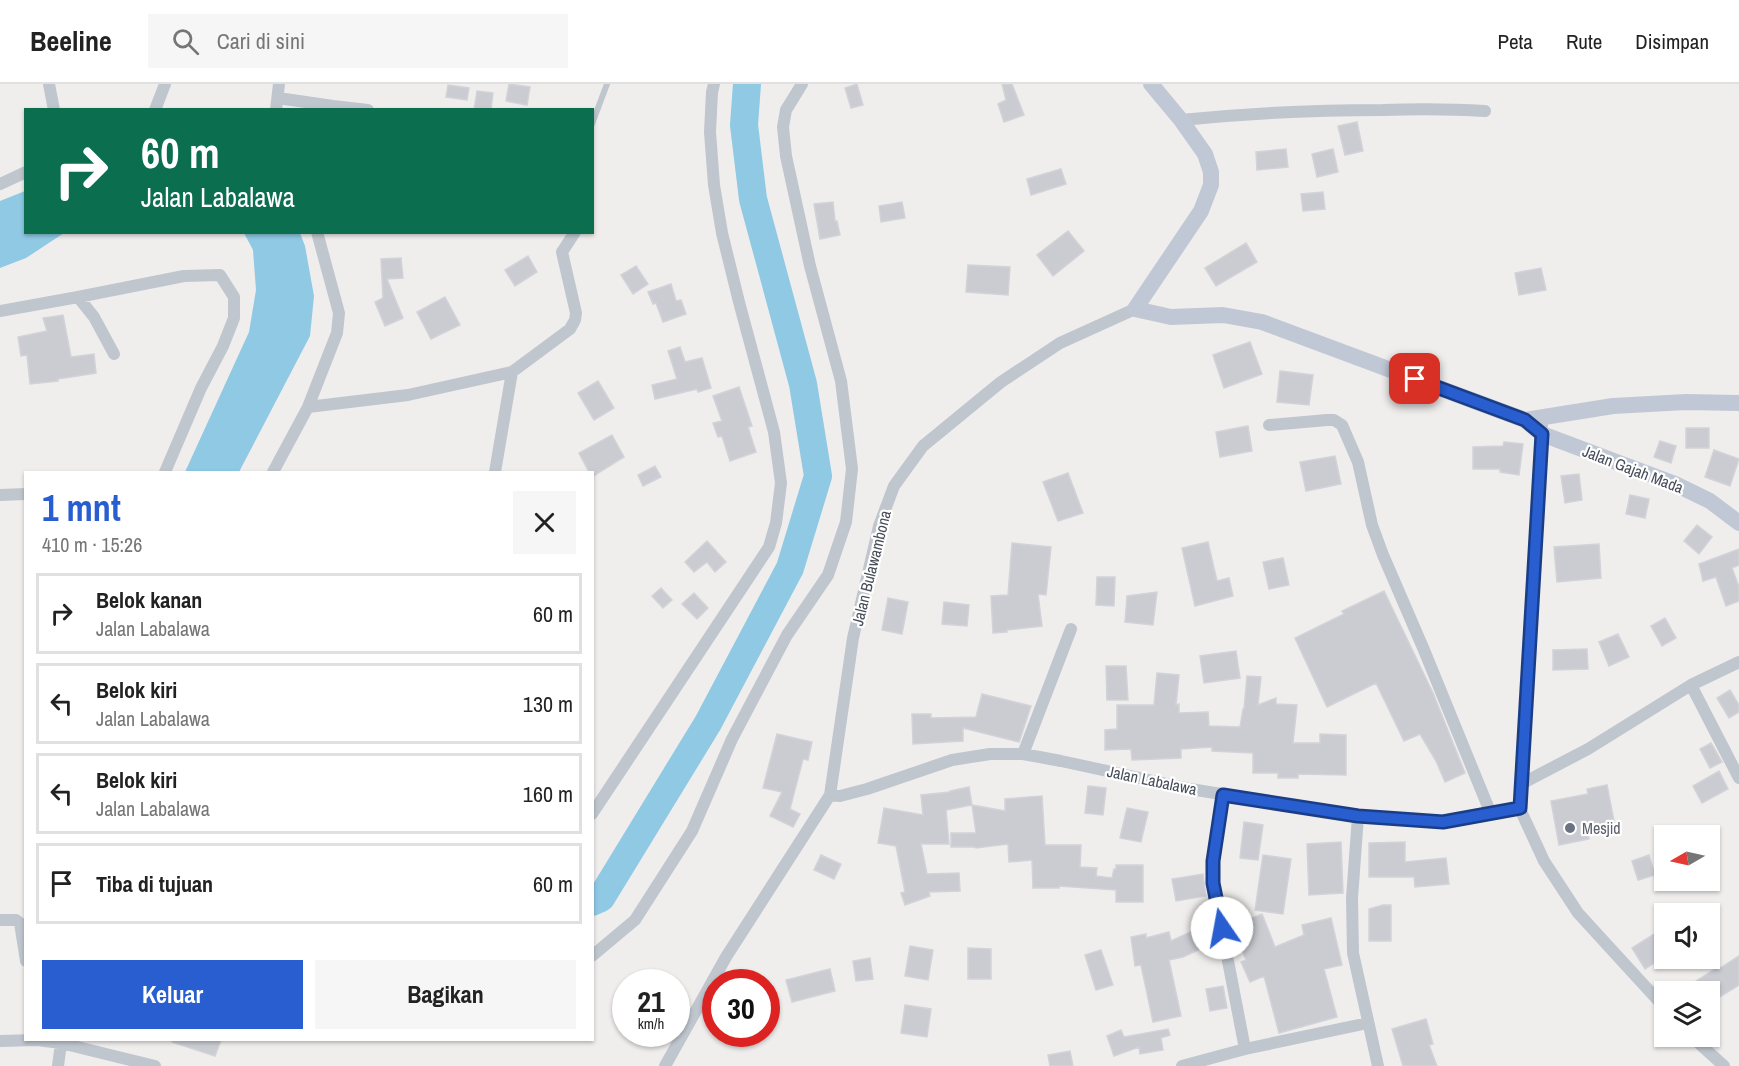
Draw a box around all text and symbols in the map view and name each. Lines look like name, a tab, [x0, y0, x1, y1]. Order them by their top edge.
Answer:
search box	[148, 14, 568, 68]
text: Beeline	[30, 22, 112, 60]
icon: search	[169, 25, 202, 58]
text: Cari di sini	[217, 26, 305, 56]
text: Peta	[1497, 27, 1533, 56]
text: Rute	[1566, 27, 1602, 56]
text: Disimpan	[1635, 27, 1709, 56]
text: 60 m	[141, 125, 220, 181]
icon: right	[42, 132, 120, 210]
text: Jalan Labalawa	[141, 179, 295, 215]
pin	[1389, 353, 1440, 404]
icon: arrive	[1398, 362, 1431, 395]
street label: Jalan Gajah Mada	[1579, 440, 1687, 499]
text: 1 mnt	[42, 484, 121, 532]
button: close	[513, 491, 576, 554]
street label: Jalan Bulawambona	[846, 507, 896, 628]
text: 410 m · 15:26	[42, 531, 142, 558]
text: Belok kanan	[96, 585, 202, 615]
icon: right	[45, 597, 78, 630]
text: 60 m	[533, 599, 573, 629]
text: Jalan Labalawa	[96, 615, 210, 642]
text: Belok kiri	[96, 675, 177, 705]
icon: left	[45, 687, 78, 720]
text: 130 m	[523, 689, 573, 719]
text: Jalan Labalawa	[96, 705, 210, 732]
street label: Jalan Labalawa	[1105, 760, 1200, 800]
text: Belok kiri	[96, 765, 177, 795]
icon: left	[45, 777, 78, 810]
text: 160 m	[523, 779, 573, 809]
text: Jalan Labalawa	[96, 795, 210, 822]
place label: Mesjid	[1582, 817, 1621, 839]
marker: Mesjid	[1563, 821, 1577, 835]
north arrow	[1654, 825, 1720, 891]
map controls	[1654, 825, 1720, 1047]
icon: arrive	[45, 867, 78, 900]
text: Tiba di tujuan	[96, 869, 213, 899]
text: 60 m	[533, 869, 573, 899]
position arrow	[1190, 896, 1254, 960]
button: sound	[1654, 903, 1720, 969]
button: Keluar	[42, 960, 303, 1029]
button: Bagikan	[315, 960, 576, 1029]
speed limit sign: 30	[702, 969, 780, 1047]
text: 21	[637, 981, 665, 1021]
button: layers	[1654, 981, 1720, 1047]
text: km/h	[638, 1013, 664, 1034]

